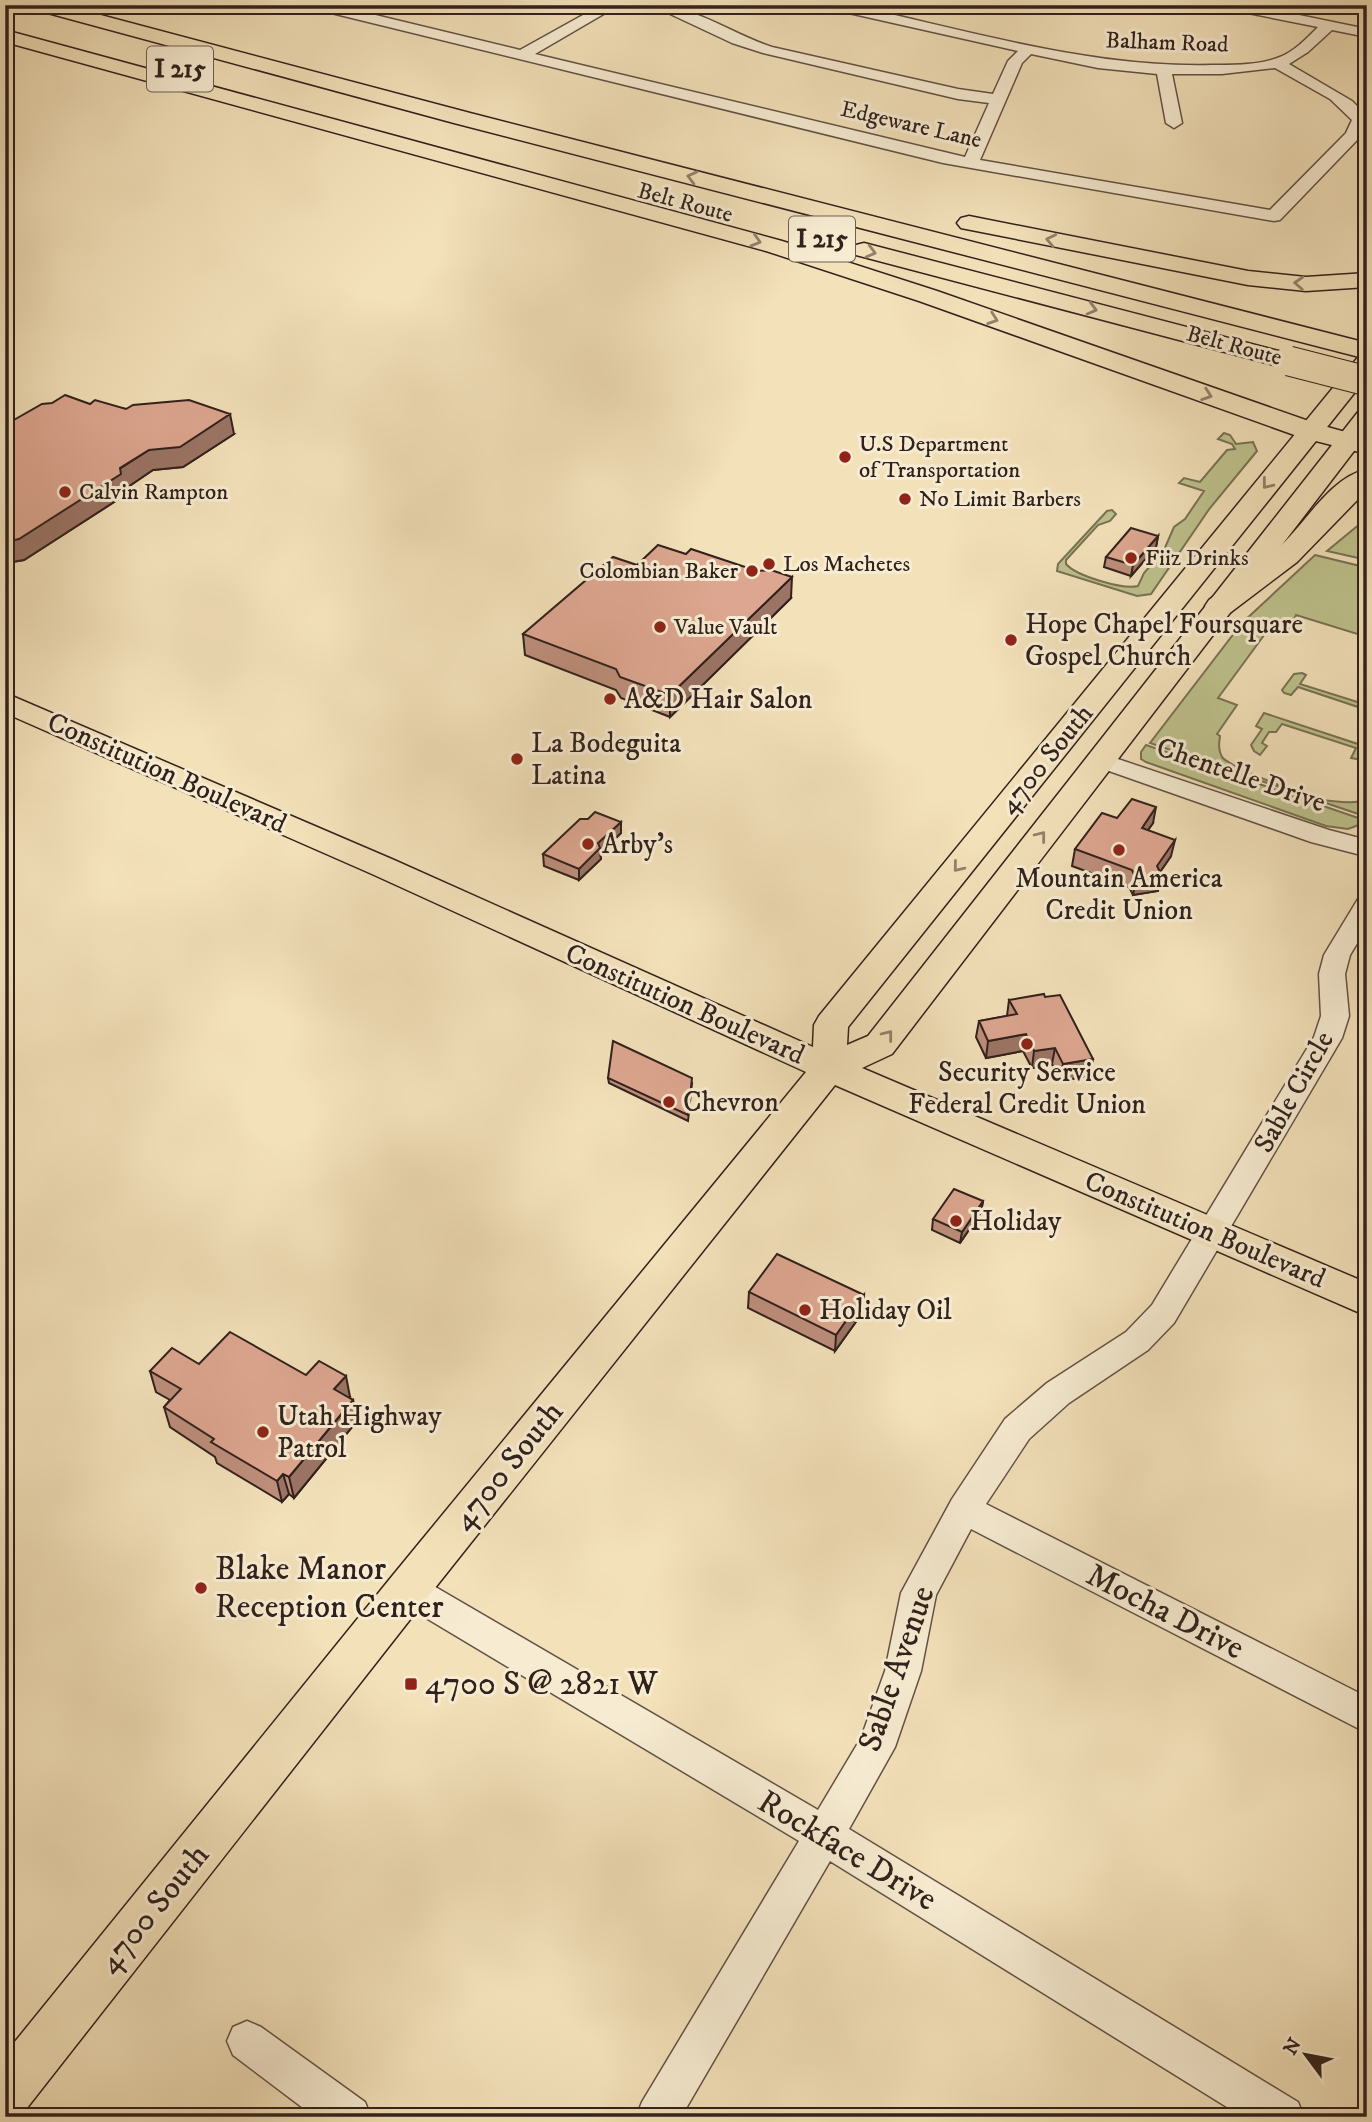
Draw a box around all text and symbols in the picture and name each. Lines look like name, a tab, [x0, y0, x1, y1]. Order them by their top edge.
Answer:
street label: Balham Road	[1105, 26, 1229, 60]
road number: I 215	[147, 46, 213, 92]
street label: Edgeware Lane	[838, 95, 984, 155]
one-way arrow	[686, 171, 698, 185]
street label: Belt Route	[634, 176, 736, 230]
road number: I 215	[789, 216, 855, 262]
one-way arrow	[750, 232, 762, 247]
one-way arrow	[1045, 233, 1057, 248]
one-way arrow	[865, 244, 877, 258]
one-way arrow	[1293, 276, 1304, 291]
one-way arrow	[1085, 301, 1097, 315]
one-way arrow	[986, 311, 998, 325]
street label: Belt Route	[1183, 319, 1285, 373]
one-way arrow	[1200, 387, 1212, 401]
place label: U.S Department of Transportation	[859, 430, 1020, 485]
marker: U.S Department of Transportation	[837, 449, 853, 465]
one-way arrow	[1263, 475, 1275, 488]
place label: Calvin Rampton	[79, 478, 228, 507]
marker: Calvin Rampton	[57, 484, 73, 500]
place label: No Limit Barbers	[919, 485, 1081, 514]
marker: No Limit Barbers	[897, 491, 913, 507]
place label: Fiiz Drinks	[1145, 544, 1249, 573]
place label: Los Machetes	[783, 550, 910, 579]
marker: Fiiz Drinks	[1123, 550, 1139, 566]
marker: Los Machetes	[761, 556, 777, 572]
place label: Colombian Baker	[579, 557, 738, 586]
marker: Colombian Baker	[744, 563, 760, 579]
place label: Hope Chapel Foursquare Gospel Church	[1025, 607, 1303, 674]
place label: Value Vault	[673, 613, 777, 642]
marker: Value Vault	[652, 619, 668, 635]
marker: Hope Chapel Foursquare Gospel Church	[1003, 632, 1019, 648]
place label: A&D Hair Salon	[624, 682, 813, 717]
marker: A&D Hair Salon	[602, 691, 618, 707]
street label: 4700 South	[991, 697, 1101, 821]
street label: Constitution Boulevard	[42, 704, 292, 842]
place label: La Bodeguita Latina	[531, 726, 681, 793]
street label: Chentelle Drive	[1152, 730, 1330, 820]
marker: La Bodeguita Latina	[509, 751, 525, 767]
place label: Arby's	[602, 827, 673, 862]
one-way arrow	[1033, 831, 1046, 843]
marker: Arby's	[580, 836, 596, 852]
marker: Mountain America Credit Union	[1111, 842, 1127, 858]
one-way arrow	[954, 859, 966, 872]
place label: Mountain America Credit Union	[1015, 861, 1223, 928]
street label: Constitution Boulevard	[560, 935, 810, 1073]
street label: Sable Circle	[1246, 1025, 1342, 1159]
one-way arrow	[879, 1031, 892, 1043]
marker: Security Service Federal Credit Union	[1019, 1036, 1035, 1052]
place label: Security Service Federal Credit Union	[908, 1055, 1146, 1122]
place label: Chevron	[683, 1085, 779, 1120]
marker: Chevron	[661, 1094, 677, 1110]
street label: Constitution Boulevard	[1079, 1163, 1331, 1297]
place label: Holiday	[970, 1204, 1062, 1239]
marker: Holiday	[948, 1213, 964, 1229]
place label: Holiday Oil	[819, 1293, 952, 1328]
marker: Holiday Oil	[797, 1302, 813, 1318]
street label: 4700 South	[443, 1393, 573, 1539]
place label: Utah Highway Patrol	[277, 1399, 442, 1466]
marker: Utah Highway Patrol	[255, 1424, 271, 1440]
place label: Blake Manor Reception Center	[215, 1549, 444, 1628]
street label: Mocha Drive	[1079, 1555, 1251, 1669]
marker: Blake Manor Reception Center	[193, 1580, 209, 1596]
street label: Sable Avenue	[850, 1581, 944, 1757]
place label: 4700 S @ 2821 W	[425, 1664, 659, 1705]
marker: 4700 S @ 2821 W	[403, 1676, 419, 1692]
street label: Rockface Drive	[750, 1782, 944, 1920]
street label: 4700 South	[89, 1836, 219, 1982]
north arrow	[1270, 2021, 1340, 2090]
text: N	[1279, 2034, 1307, 2059]

